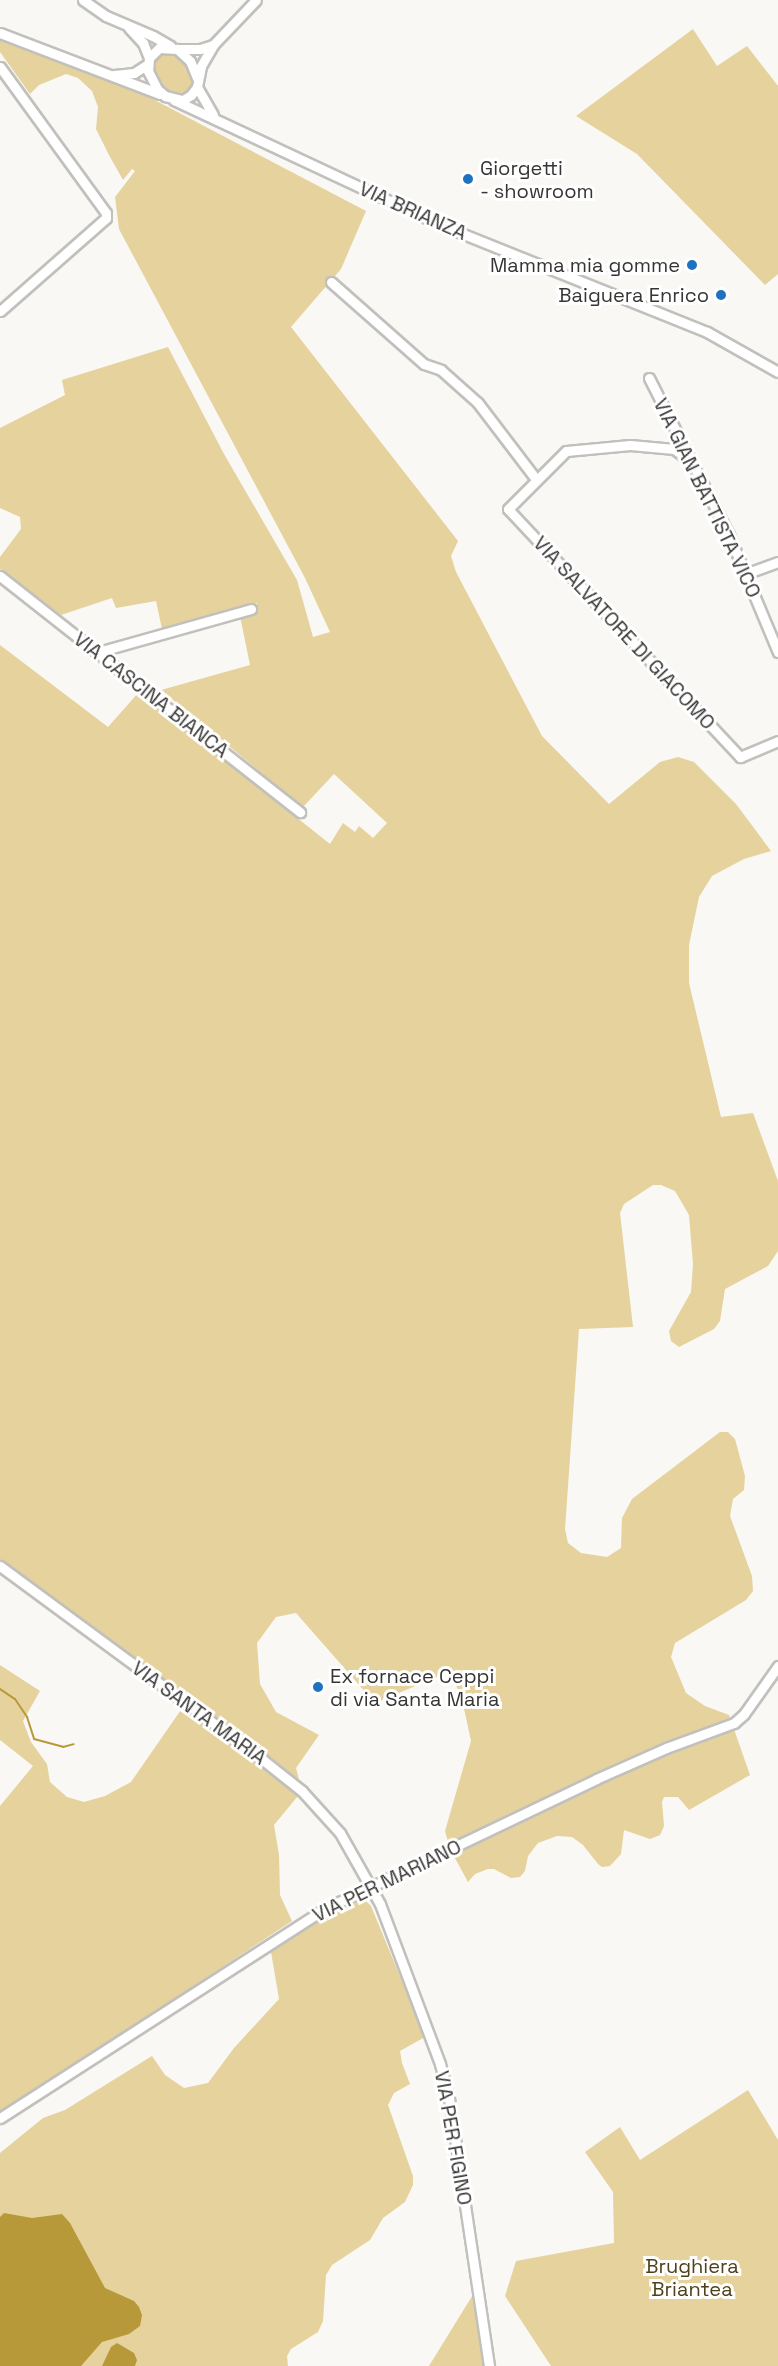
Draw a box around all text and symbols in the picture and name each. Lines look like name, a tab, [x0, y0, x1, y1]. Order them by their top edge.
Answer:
place label: Giorgetti - showroom	[480, 156, 594, 203]
marker: Giorgetti - showroom	[461, 172, 475, 186]
street label: VIA BRIANZA	[355, 176, 471, 246]
place label: Mamma mia gomme	[490, 253, 680, 277]
marker: Mamma mia gomme	[685, 258, 699, 272]
place label: Baiguera Enrico	[558, 283, 709, 307]
marker: Baiguera Enrico	[714, 288, 728, 302]
street label: VIA GIAN BATTISTA VICO	[648, 394, 766, 602]
street label: VIA SALVATORE DI GIACOMO	[528, 531, 720, 735]
street label: VIA CASCINA BIANCA	[69, 627, 233, 763]
street label: VIA SANTA MARIA	[127, 1656, 271, 1770]
place label: Ex fornace Ceppi di via Santa Maria	[330, 1664, 500, 1711]
marker: Ex fornace Ceppi di via Santa Maria	[311, 1680, 325, 1694]
street label: VIA PER MARIANO	[309, 1835, 465, 1927]
street label: VIA PER FIGINO	[429, 2069, 477, 2207]
park label: Brughiera Briantea	[645, 2255, 739, 2302]

